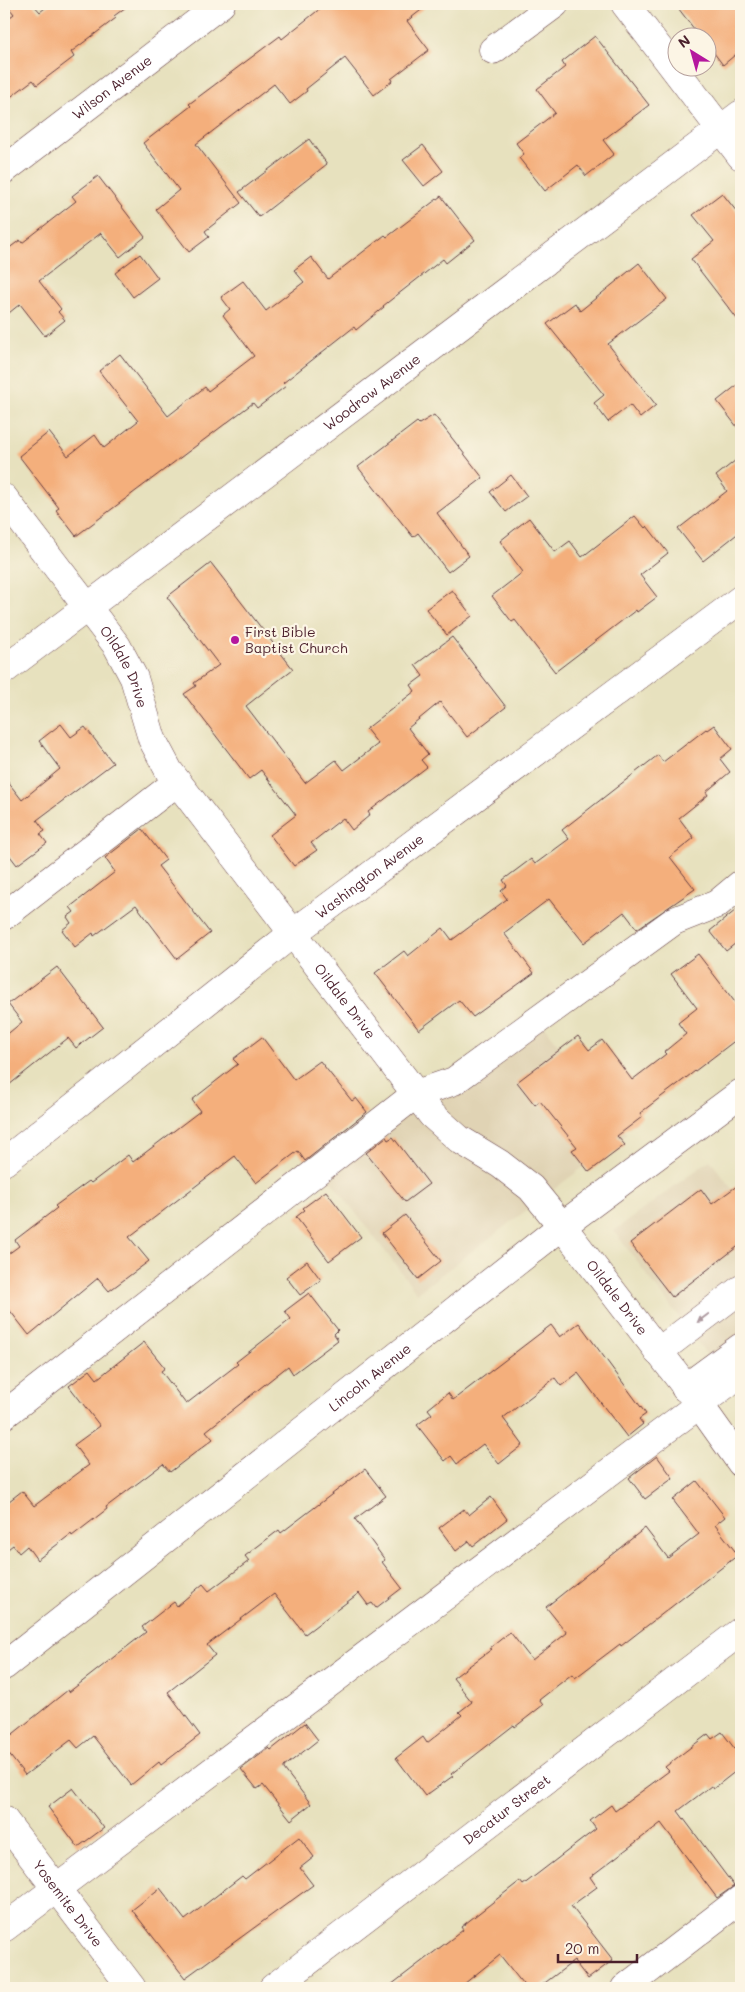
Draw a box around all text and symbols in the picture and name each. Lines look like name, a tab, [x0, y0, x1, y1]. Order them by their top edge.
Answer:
north arrow	[668, 28, 718, 78]
text: N	[674, 30, 694, 52]
street label: Wilson Avenue	[68, 50, 156, 124]
street label: Woodrow Avenue	[319, 349, 424, 435]
street label: Oildale Drive	[96, 621, 152, 710]
place label: First Bible Baptist Church	[245, 622, 348, 657]
marker: First Bible Baptist Church	[229, 634, 241, 646]
street label: Washington Avenue	[311, 829, 427, 923]
street label: Oildale Drive	[310, 959, 380, 1042]
street label: Oildale Drive	[582, 1256, 653, 1339]
one-way arrow	[696, 1313, 709, 1323]
street label: Lincoln Avenue	[324, 1339, 415, 1416]
street label: Decatur Street	[459, 1770, 554, 1849]
street label: Yosemite Drive	[29, 1856, 107, 1951]
scale bar	[558, 1932, 636, 1964]
text: 20 m	[565, 1938, 599, 1958]

